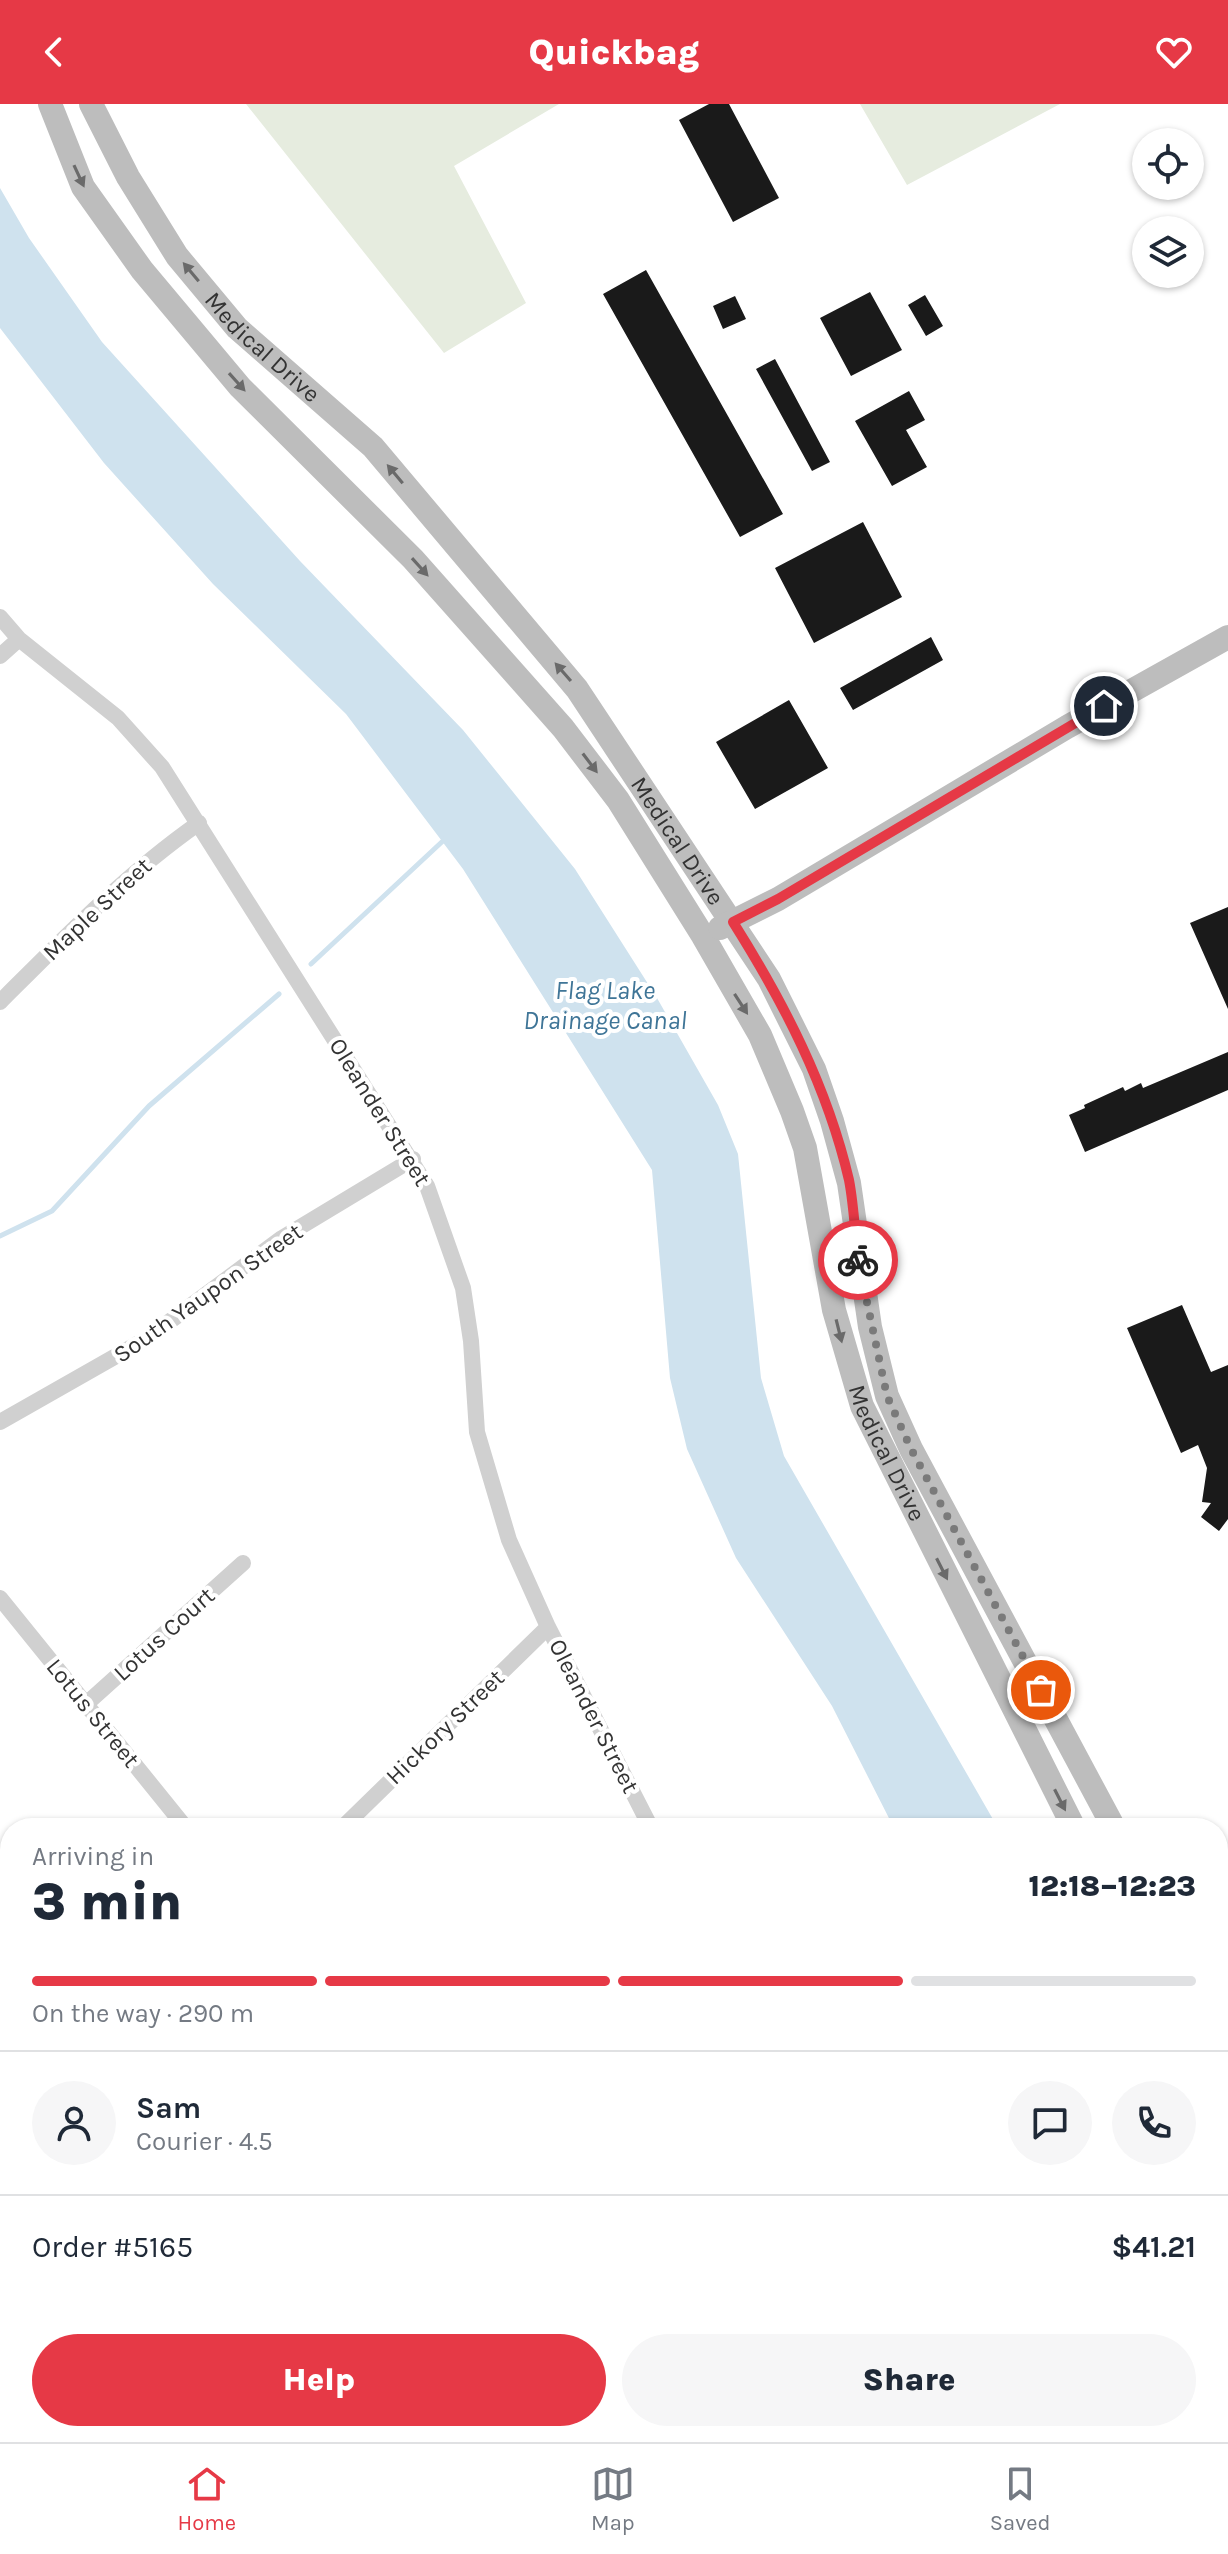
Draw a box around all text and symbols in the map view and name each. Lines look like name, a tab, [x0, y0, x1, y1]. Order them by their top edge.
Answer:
icon: back	[32, 30, 76, 74]
icon: heart	[1152, 30, 1196, 74]
text: Quickbag	[528, 31, 700, 73]
map controls	[1132, 128, 1204, 288]
button: locate	[1132, 128, 1204, 200]
one-way arrow	[72, 165, 86, 188]
button: layers	[1132, 216, 1204, 288]
one-way arrow	[183, 262, 200, 282]
street label: Medical Drive	[199, 286, 326, 408]
one-way arrow	[227, 373, 245, 392]
one-way arrow	[387, 464, 404, 484]
one-way arrow	[410, 557, 428, 576]
one-way arrow	[554, 663, 572, 682]
pin	[1070, 672, 1138, 740]
icon: home	[1082, 684, 1126, 728]
one-way arrow	[581, 753, 597, 773]
street label: Medical Drive	[625, 771, 730, 910]
street label: Maple Street	[37, 852, 157, 966]
water label: Flag Lake Drainage Canal	[523, 975, 687, 1036]
one-way arrow	[734, 993, 748, 1015]
street label: Oleander Street	[323, 1033, 437, 1191]
street label: South Yaupon Street	[108, 1217, 308, 1369]
courier	[818, 1220, 898, 1300]
icon: bike	[836, 1238, 880, 1282]
one-way arrow	[833, 1318, 845, 1343]
street label: Medical Drive	[843, 1382, 931, 1526]
one-way arrow	[935, 1557, 948, 1580]
street label: Lotus Court	[108, 1581, 220, 1687]
street label: Oleander Street	[543, 1634, 645, 1798]
street label: Lotus Street	[41, 1653, 145, 1773]
pin	[1007, 1656, 1075, 1724]
street label: Hickory Street	[380, 1664, 510, 1790]
icon: bag	[1019, 1668, 1063, 1712]
one-way arrow	[1053, 1789, 1067, 1812]
text: Arriving in	[32, 1841, 154, 1872]
text: 12:18–12:23	[1028, 1868, 1196, 1904]
text: 3 min	[32, 1871, 182, 1932]
text: On the way · 290 m	[32, 1998, 254, 2029]
button: person	[32, 2081, 116, 2165]
button: chat	[1008, 2081, 1092, 2165]
button: phone	[1112, 2081, 1196, 2165]
text: Sam	[136, 2090, 201, 2126]
text: Courier · 4.5	[136, 2126, 273, 2157]
text: Order #5165	[32, 2229, 193, 2265]
text: $41.21	[1111, 2229, 1196, 2265]
button: Help	[32, 2334, 606, 2426]
button: Share	[622, 2334, 1196, 2426]
tab: Home	[177, 2462, 236, 2536]
tab: Map	[591, 2462, 635, 2536]
tab: Saved	[990, 2462, 1051, 2536]

